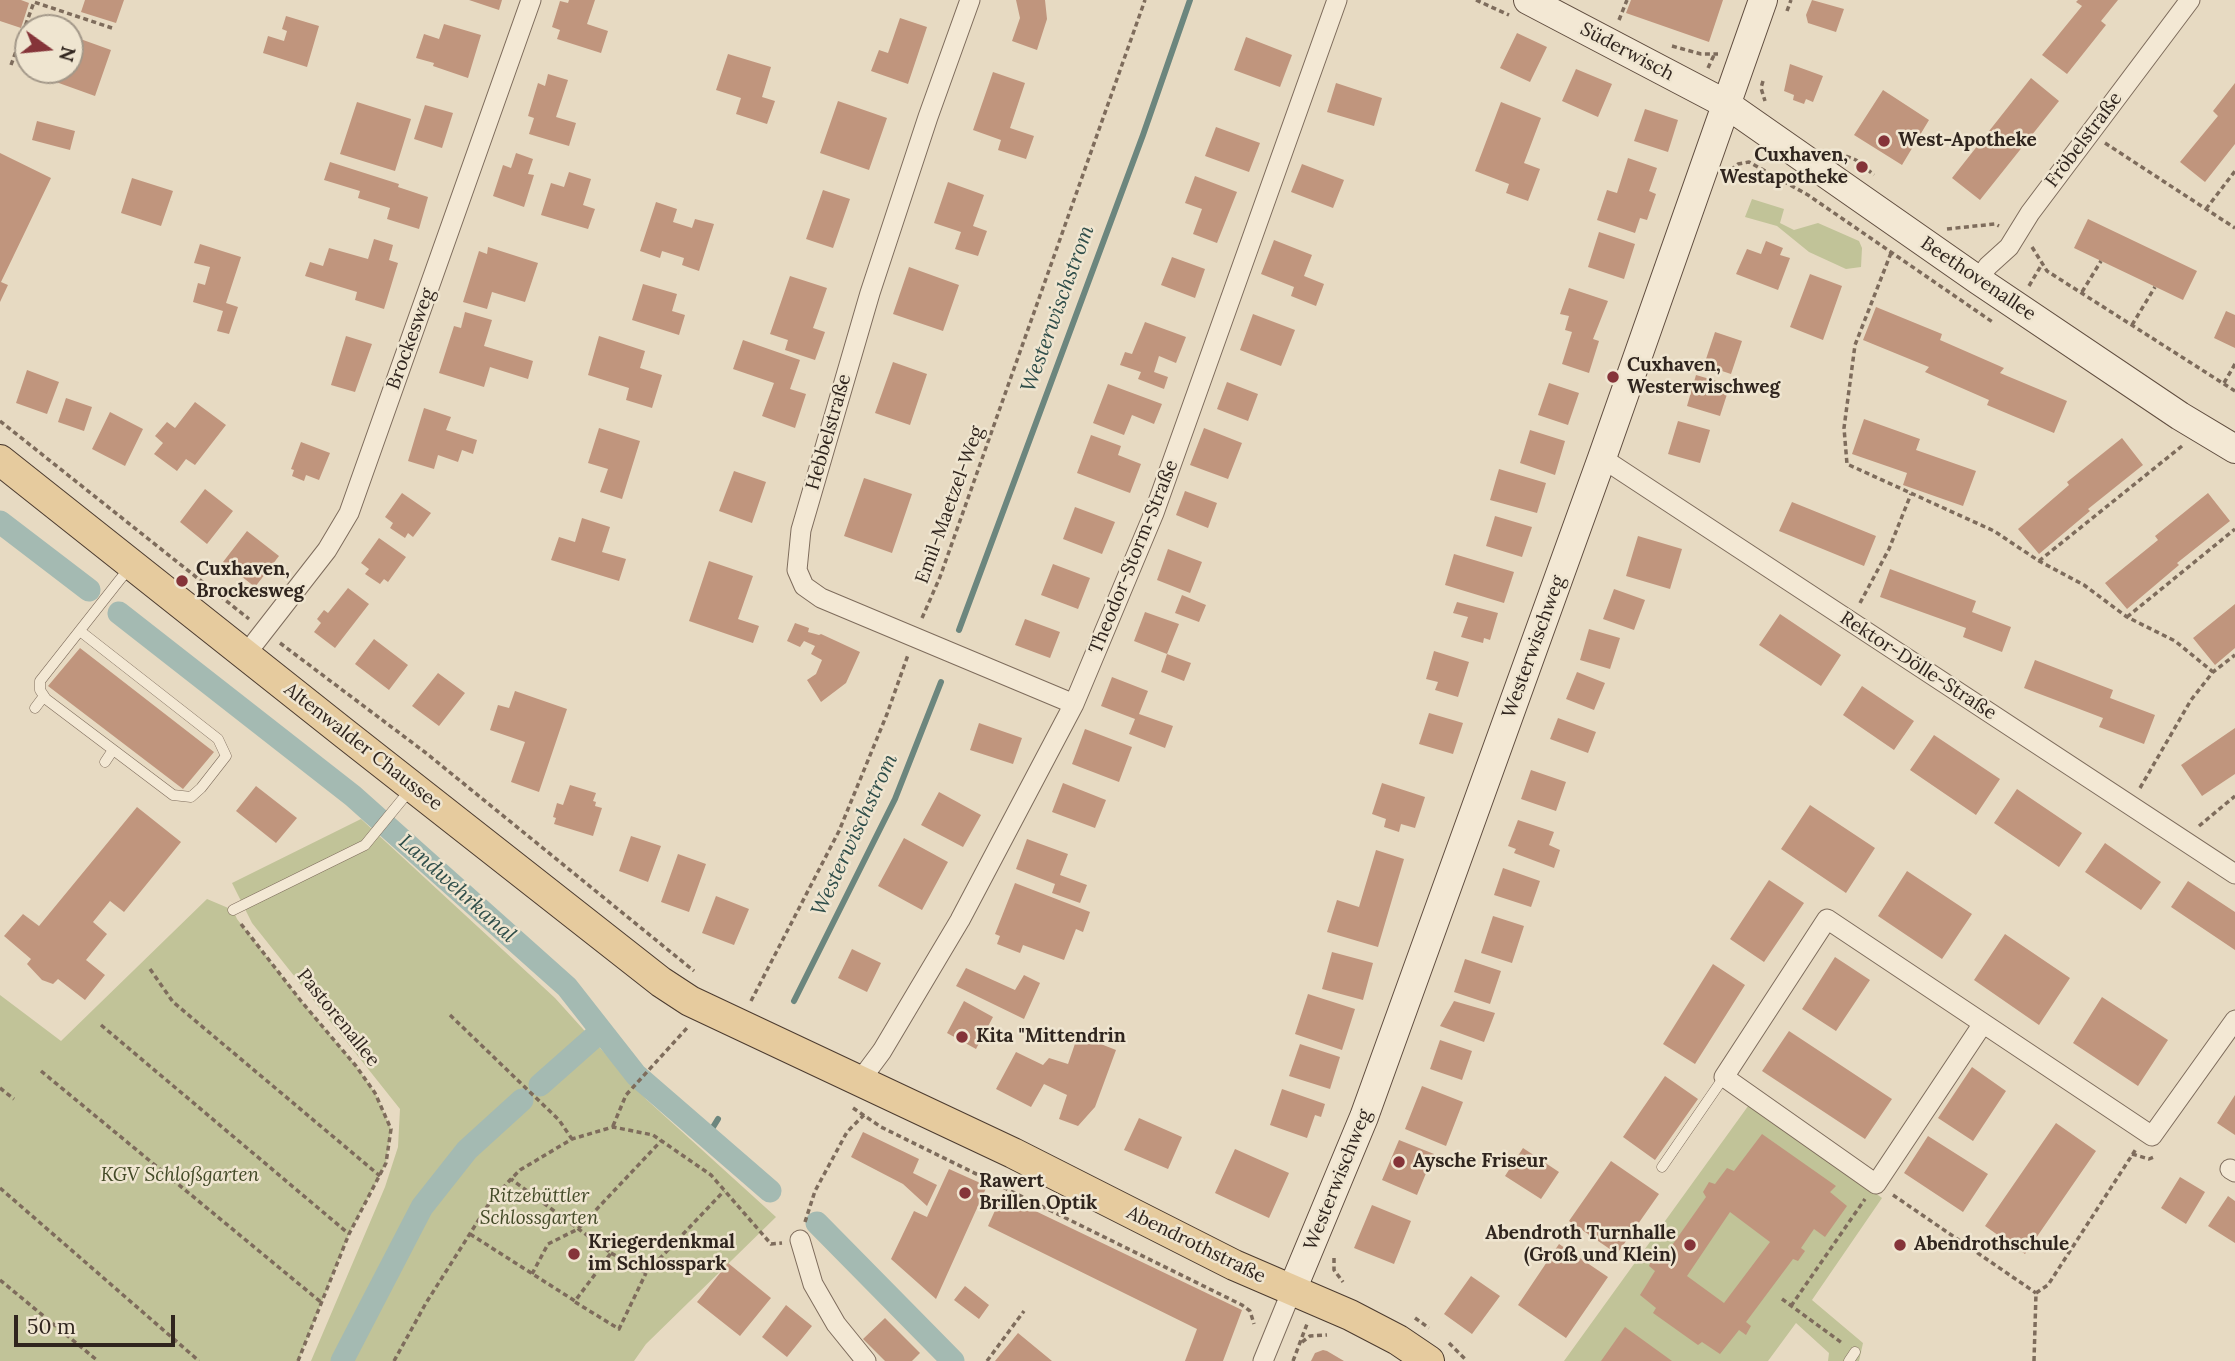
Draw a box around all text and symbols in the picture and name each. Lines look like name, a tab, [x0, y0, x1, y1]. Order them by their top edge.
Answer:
north arrow	[14, 14, 84, 84]
street label: Süderwisch	[1576, 18, 1678, 86]
text: N	[54, 44, 81, 64]
street label: Fröbelstraße	[2041, 88, 2127, 192]
place label: West-Apotheke	[1898, 130, 2037, 152]
marker: West-Apotheke	[1876, 133, 1892, 149]
place label: Cuxhaven, Westapotheke	[1720, 145, 1848, 189]
marker: Cuxhaven, Westapotheke	[1854, 159, 1870, 175]
water label: Westerwischstrom	[1016, 222, 1100, 396]
street label: Beethovenallee	[1916, 232, 2040, 326]
street label: Brockesweg	[382, 285, 440, 393]
place label: Cuxhaven, Westerwischweg	[1627, 355, 1780, 399]
marker: Cuxhaven, Westerwischweg	[1605, 369, 1621, 385]
street label: Hebbelstraße	[802, 371, 856, 493]
street label: Emil-Maetzel-Weg	[911, 423, 989, 587]
street label: Theodor-Storm-Straße	[1085, 457, 1183, 657]
place label: Cuxhaven, Brockesweg	[196, 559, 304, 603]
marker: Cuxhaven, Brockesweg	[174, 573, 190, 589]
street label: Westerwischweg	[1498, 573, 1570, 721]
street label: Rektor-Dölle-Straße	[1835, 607, 2001, 725]
street label: Altenwalder Chaussee	[279, 678, 447, 816]
water label: Westerwischstrom	[806, 750, 904, 920]
water label: Landwehrkanal	[393, 830, 521, 948]
street label: Pastorenallee	[292, 965, 384, 1071]
place label: Kita "Mittendrin	[976, 1026, 1126, 1048]
marker: Kita "Mittendrin	[954, 1029, 970, 1045]
street label: Westerwischweg	[1299, 1106, 1377, 1254]
place label: Aysche Friseur	[1413, 1151, 1547, 1173]
marker: Aysche Friseur	[1391, 1154, 1407, 1170]
park label: KGV Schloßgarten	[101, 1165, 259, 1187]
place label: Rawert Brillen Optik	[979, 1171, 1097, 1215]
marker: Rawert Brillen Optik	[957, 1185, 973, 1201]
park label: Ritzebüttler Schlossgarten	[480, 1186, 598, 1230]
street label: Abendrothstraße	[1123, 1202, 1269, 1288]
place label: Abendroth Turnhalle (Groß und Klein)	[1485, 1223, 1676, 1267]
place label: Kriegerdenkmal im Schlosspark	[588, 1232, 735, 1276]
place label: Abendrothschule	[1914, 1234, 2069, 1256]
marker: Abendroth Turnhalle (Groß und Klein)	[1682, 1237, 1698, 1253]
marker: Abendrothschule	[1892, 1237, 1908, 1253]
marker: Kriegerdenkmal im Schlosspark	[566, 1246, 582, 1262]
scale bar	[18, 1302, 178, 1346]
text: 50 m	[27, 1313, 76, 1340]

